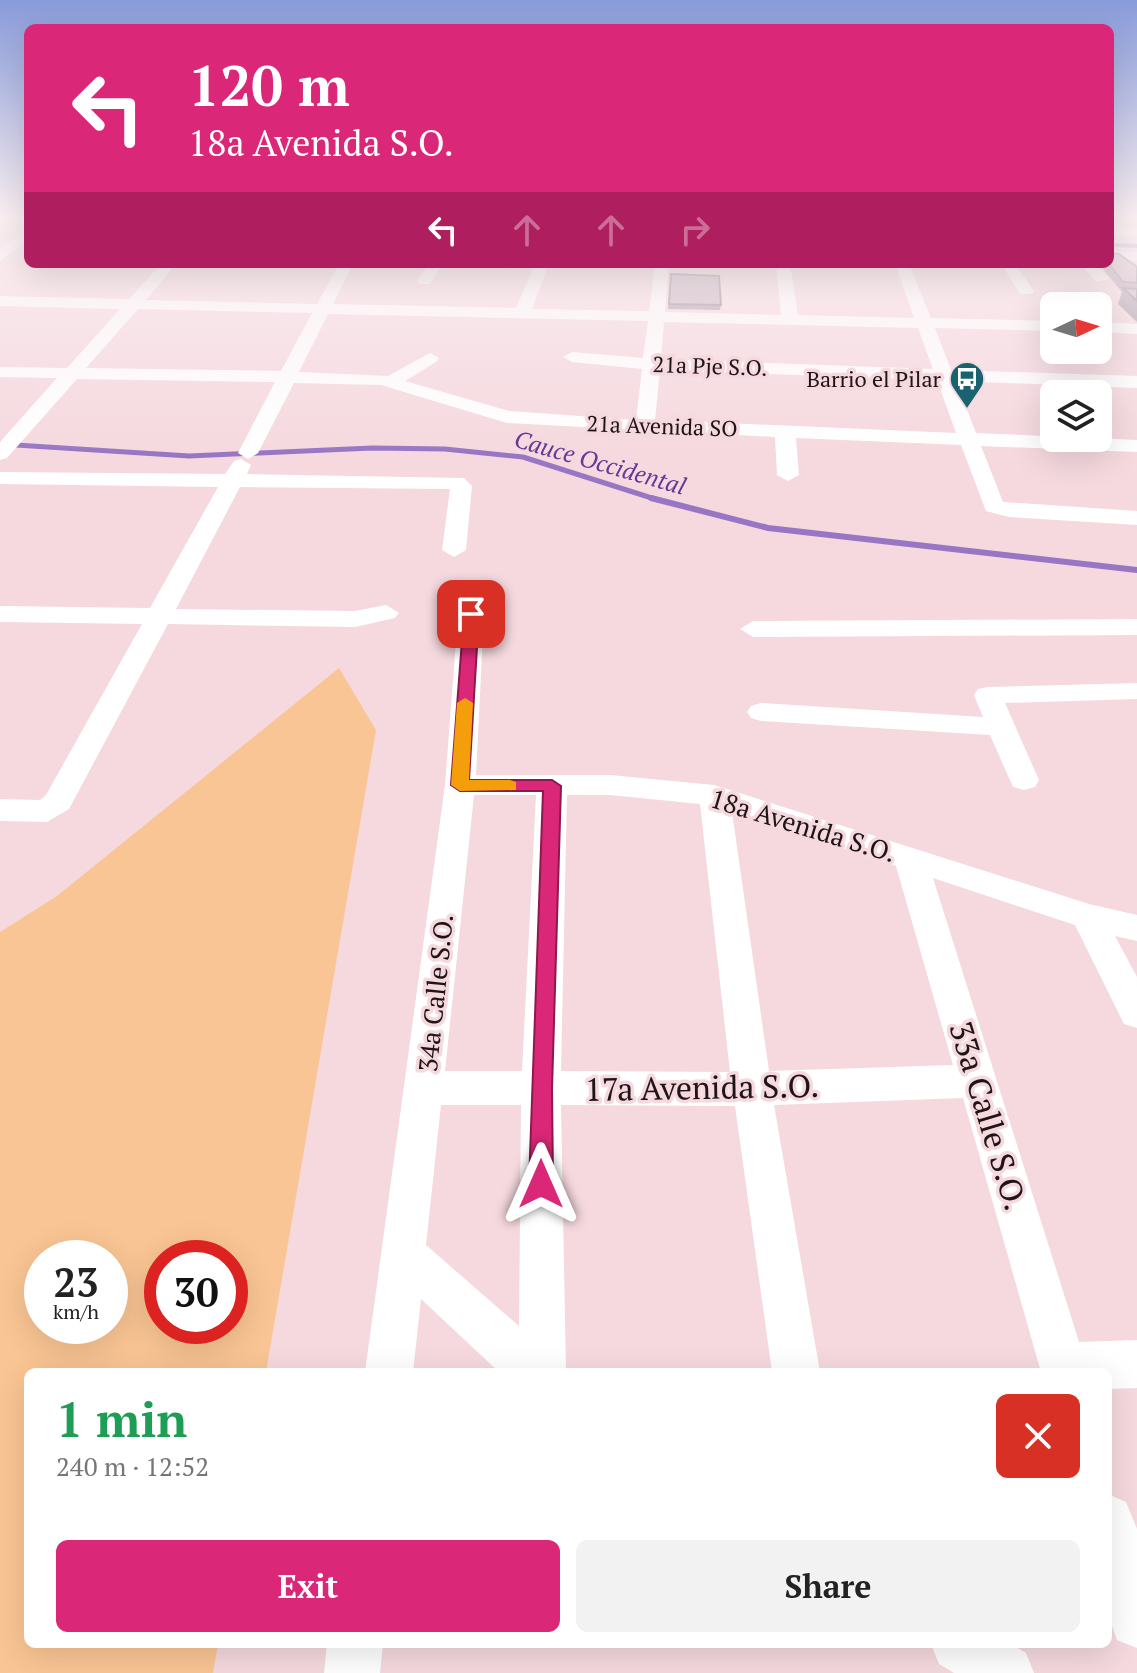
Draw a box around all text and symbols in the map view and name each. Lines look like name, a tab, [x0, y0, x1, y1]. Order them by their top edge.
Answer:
text: 120 m	[188, 48, 350, 122]
icon: left	[56, 56, 160, 160]
text: 18a Avenida S.O.	[188, 119, 454, 166]
icon: left	[421, 208, 465, 252]
icon: ahead	[505, 208, 549, 252]
icon: ahead	[589, 208, 633, 252]
icon: right	[673, 208, 717, 252]
north arrow	[1040, 292, 1112, 364]
map controls	[1040, 292, 1112, 452]
street label: 21a Pje S.O.	[652, 349, 768, 382]
bus stop icon: Barrio el Pilar	[948, 360, 986, 410]
place label: Barrio el Pilar	[806, 364, 942, 393]
button: layers	[1040, 380, 1112, 452]
street label: 21a Avenida SO	[586, 408, 738, 443]
water label: Cauce Occidental	[511, 422, 690, 502]
pin	[437, 580, 505, 648]
icon: arrive	[449, 592, 493, 636]
street label: 18a Avenida S.O.	[707, 781, 900, 869]
street label: 34a Calle S.O.	[410, 912, 460, 1074]
street label: 33a Calle S.O.	[940, 1016, 1038, 1215]
street label: 17a Avenida S.O.	[584, 1064, 820, 1110]
position arrow	[499, 1142, 583, 1226]
speed limit sign: 30	[144, 1240, 248, 1344]
text: 23	[53, 1255, 99, 1308]
text: km/h	[53, 1298, 99, 1325]
text: 1 min	[56, 1387, 187, 1451]
button: close	[996, 1394, 1080, 1478]
text: 240 m · 12:52	[56, 1449, 209, 1483]
button: Exit	[56, 1540, 560, 1632]
button: Share	[576, 1540, 1080, 1632]

